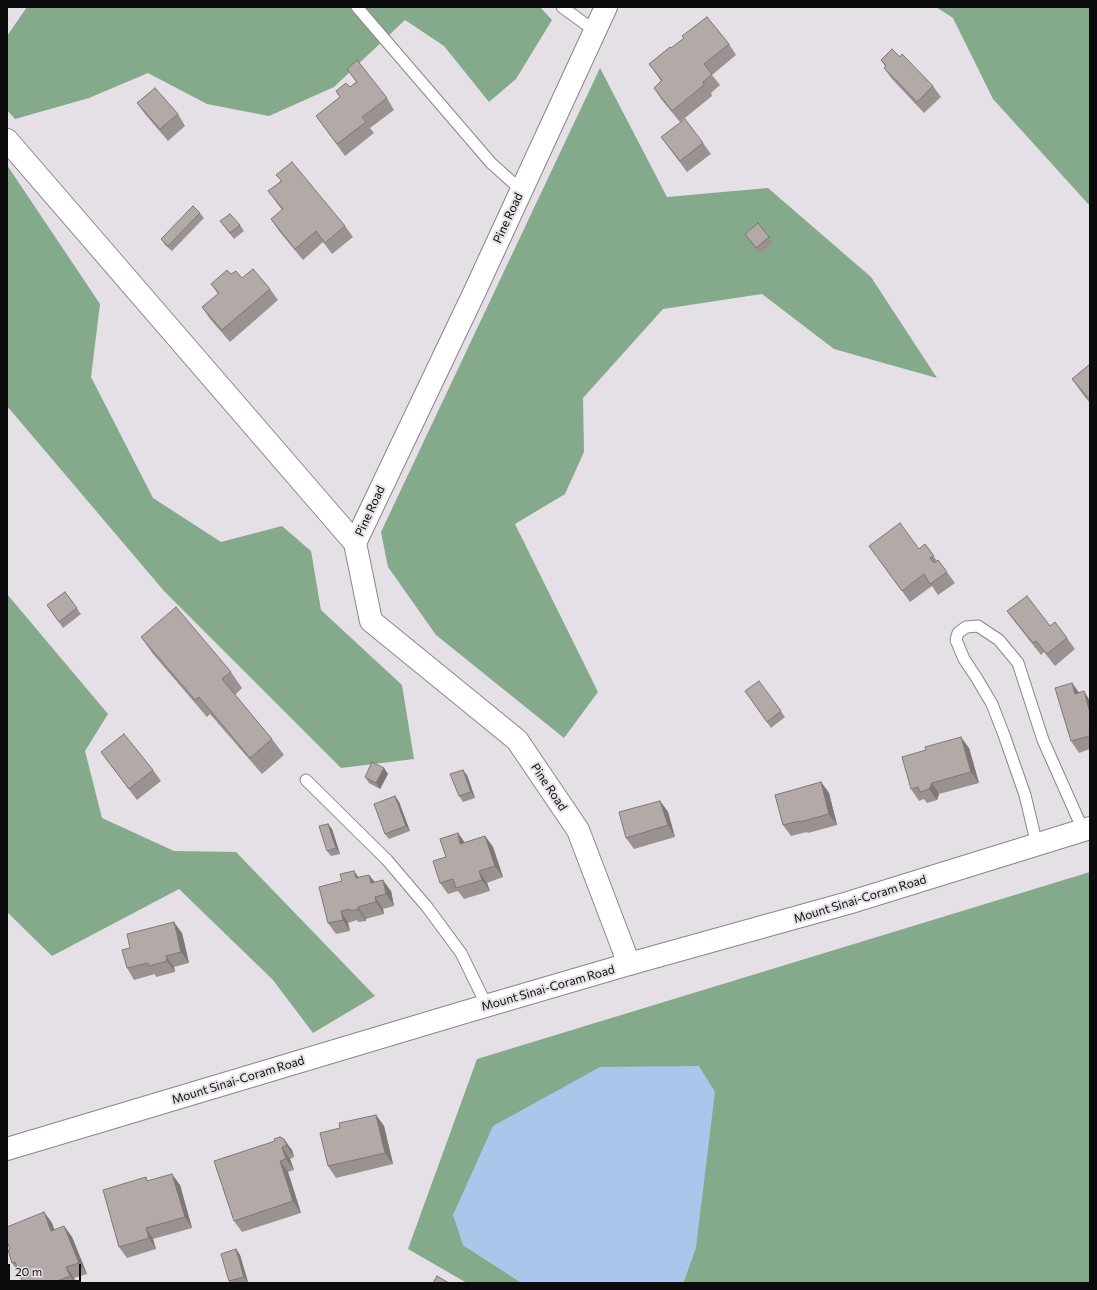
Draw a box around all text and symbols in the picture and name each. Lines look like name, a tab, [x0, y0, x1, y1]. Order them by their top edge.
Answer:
street label: Pine Road	[490, 190, 526, 246]
street label: Pine Road	[352, 483, 388, 539]
street label: Pine Road	[528, 761, 570, 813]
street label: Mount Sinai-Coram Road	[792, 872, 928, 926]
street label: Mount Sinai-Coram Road	[480, 962, 616, 1014]
street label: Mount Sinai-Coram Road	[170, 1053, 306, 1107]
scale bar	[10, 1256, 83, 1282]
text: 20 m	[15, 1264, 42, 1278]

